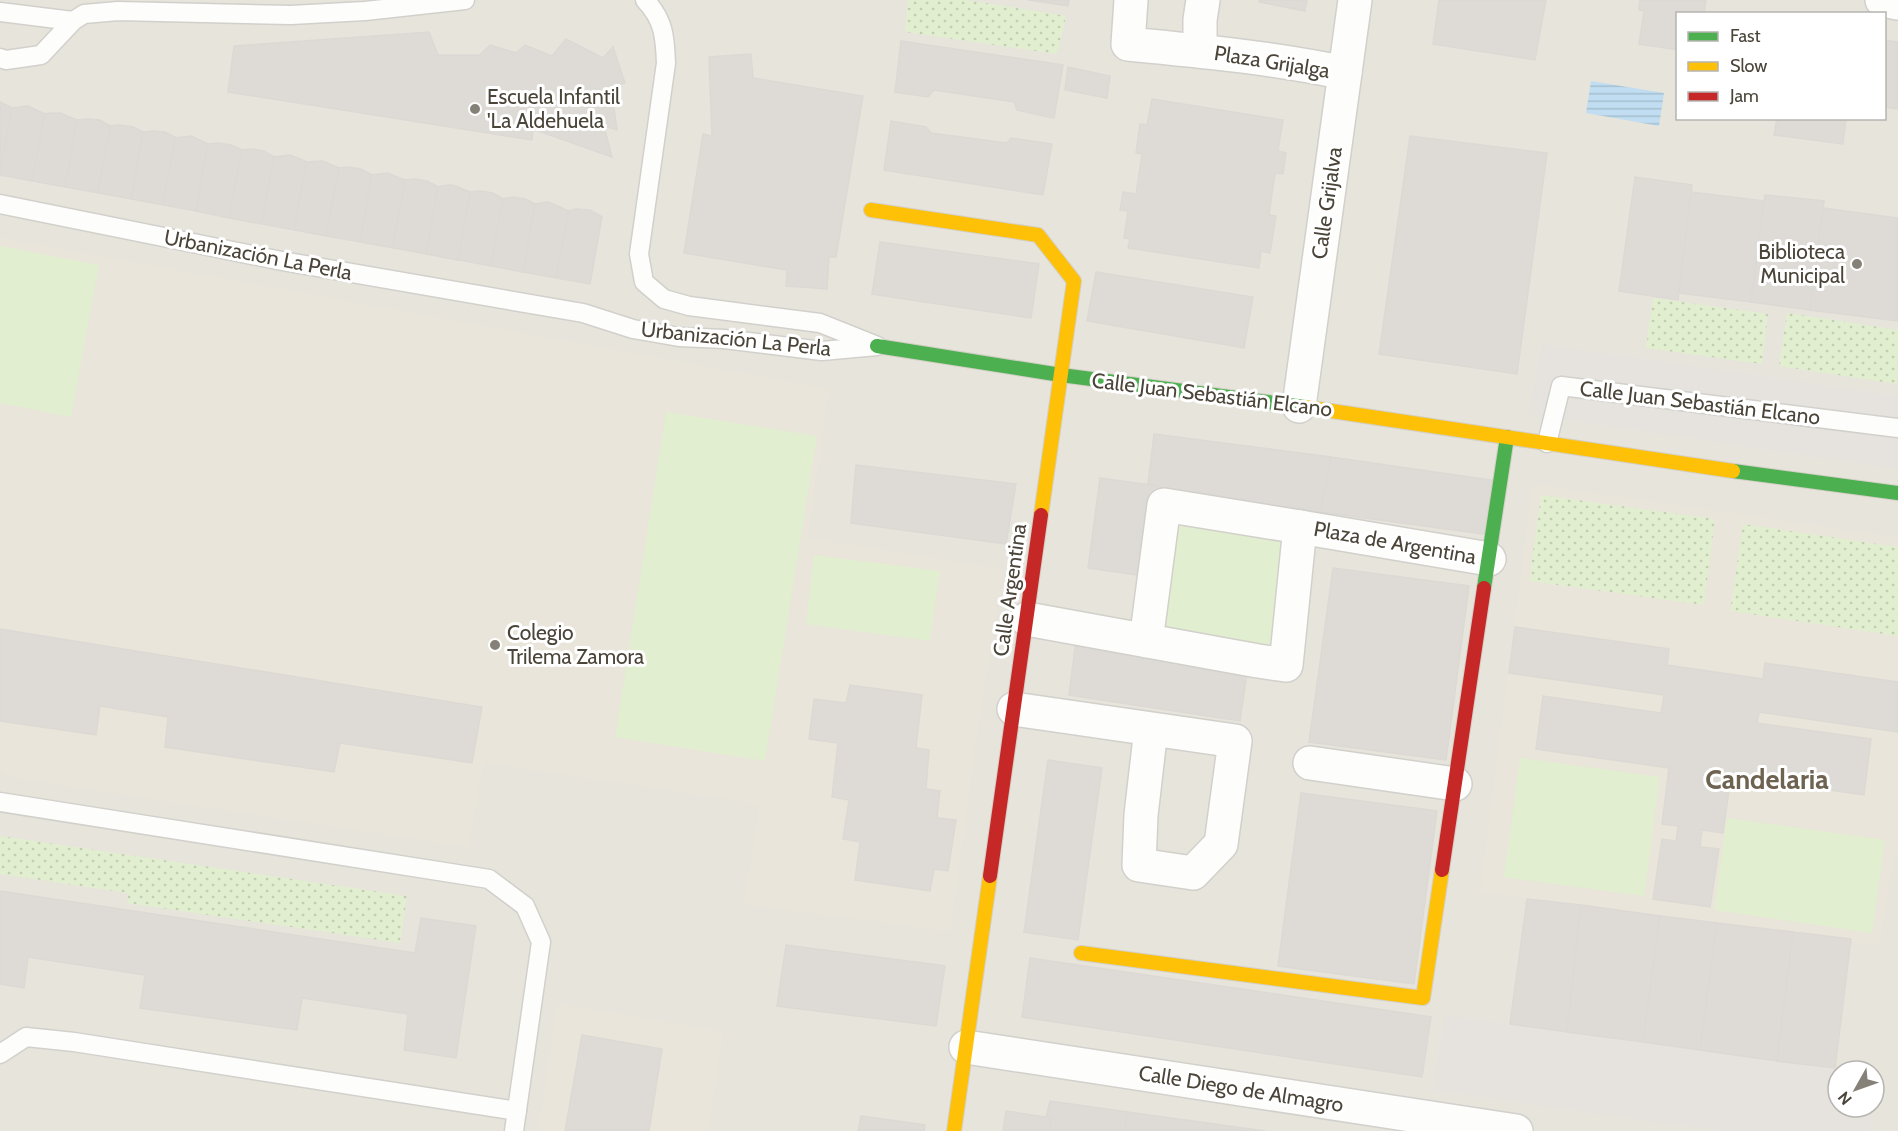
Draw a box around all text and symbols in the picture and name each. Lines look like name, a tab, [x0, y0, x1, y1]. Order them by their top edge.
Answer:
legend	[1676, 12, 1886, 120]
text: Fast	[1730, 25, 1761, 47]
street label: Plaza Grijalga	[1212, 40, 1332, 84]
text: Slow	[1730, 55, 1767, 77]
place label: Escuela Infantil 'La Aldehuela	[487, 84, 620, 133]
text: Jam	[1729, 85, 1759, 107]
marker: Escuela Infantil 'La Aldehuela	[468, 102, 482, 116]
street label: Calle Grijalva	[1306, 145, 1348, 261]
street label: Urbanización La Perla	[162, 224, 354, 285]
place label: Biblioteca Municipal	[1758, 239, 1845, 288]
marker: Biblioteca Municipal	[1850, 257, 1864, 271]
street label: Urbanización La Perla	[640, 316, 832, 361]
street label: Calle Juan Sebastián Elcano	[1090, 367, 1334, 422]
street label: Calle Juan Sebastián Elcano	[1578, 375, 1822, 430]
street label: Plaza de Argentina	[1312, 516, 1478, 569]
street label: Calle Argentina	[988, 522, 1031, 658]
place label: Colegio Trilema Zamora	[507, 620, 644, 669]
marker: Colegio Trilema Zamora	[488, 638, 502, 652]
district label: Candelaria	[1705, 763, 1829, 796]
north arrow	[1826, 1059, 1886, 1119]
street label: Calle Diego de Almagro	[1137, 1060, 1345, 1117]
text: N	[1834, 1088, 1856, 1109]

